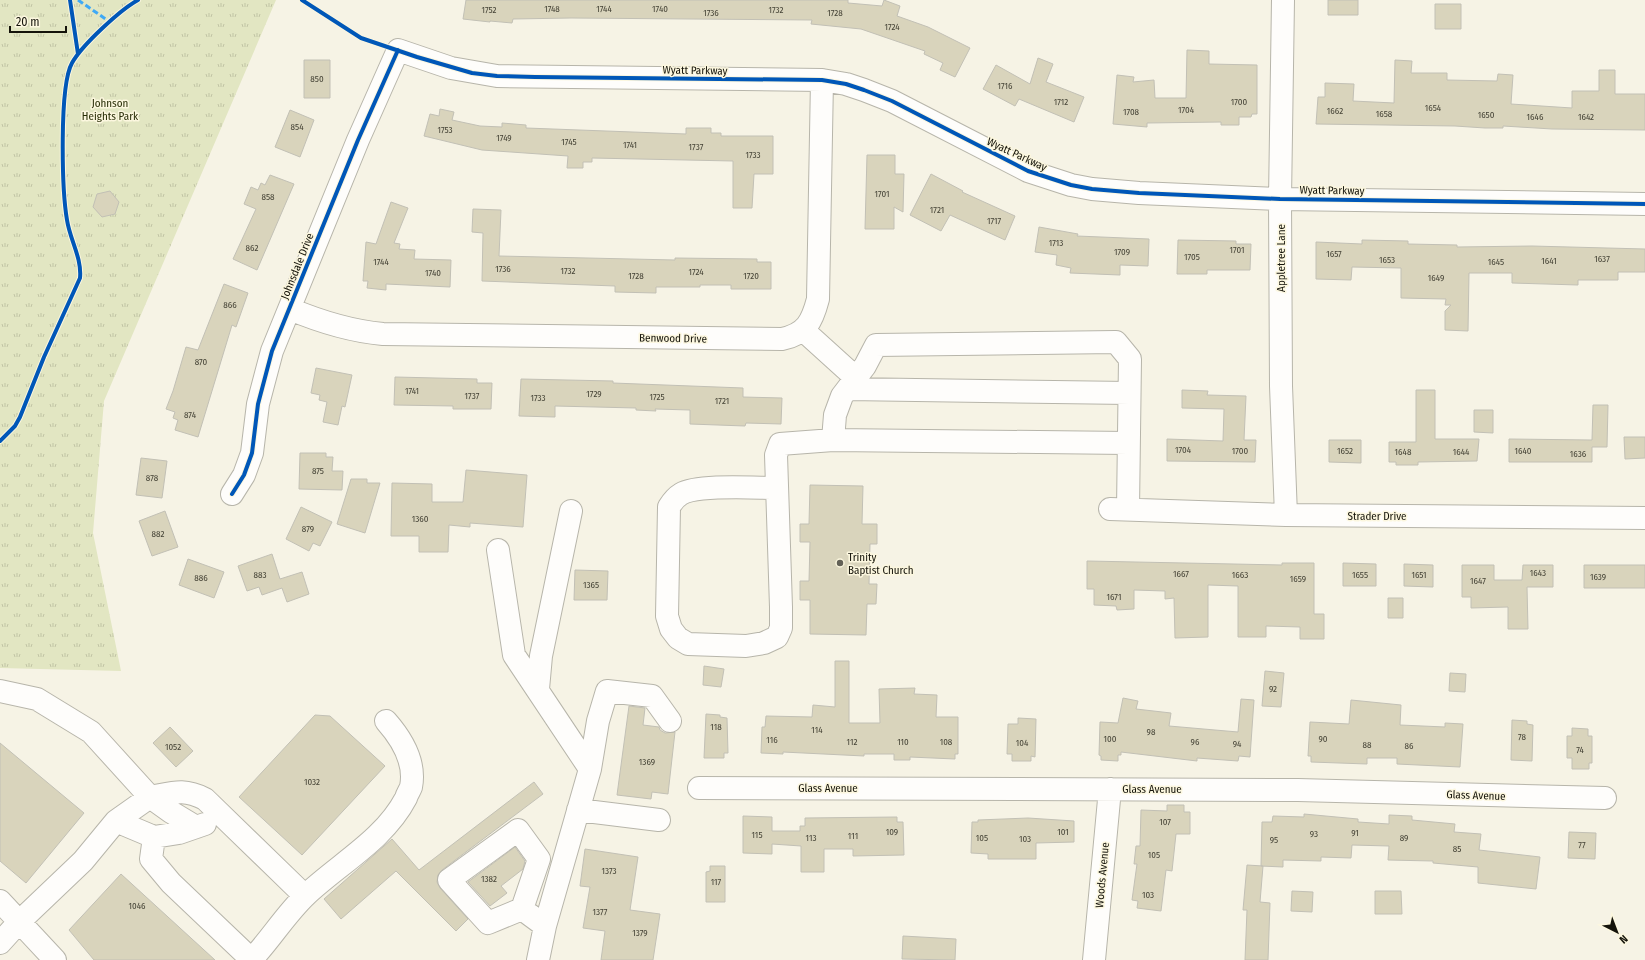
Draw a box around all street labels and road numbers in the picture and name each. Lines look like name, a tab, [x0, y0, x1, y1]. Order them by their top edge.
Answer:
street label: Wyatt Parkway	[662, 63, 728, 78]
street label: Wyatt Parkway	[985, 135, 1049, 174]
street label: Wyatt Parkway	[1299, 183, 1365, 198]
street label: Appletree Lane	[1275, 224, 1288, 292]
street label: Johnsdale Drive	[278, 231, 317, 301]
street label: Benwood Drive	[639, 331, 707, 346]
street label: Strader Drive	[1348, 510, 1406, 523]
street label: Glass Avenue	[798, 782, 858, 795]
street label: Glass Avenue	[1122, 783, 1182, 796]
street label: Glass Avenue	[1446, 788, 1506, 803]
street label: Woods Avenue	[1093, 842, 1112, 908]

